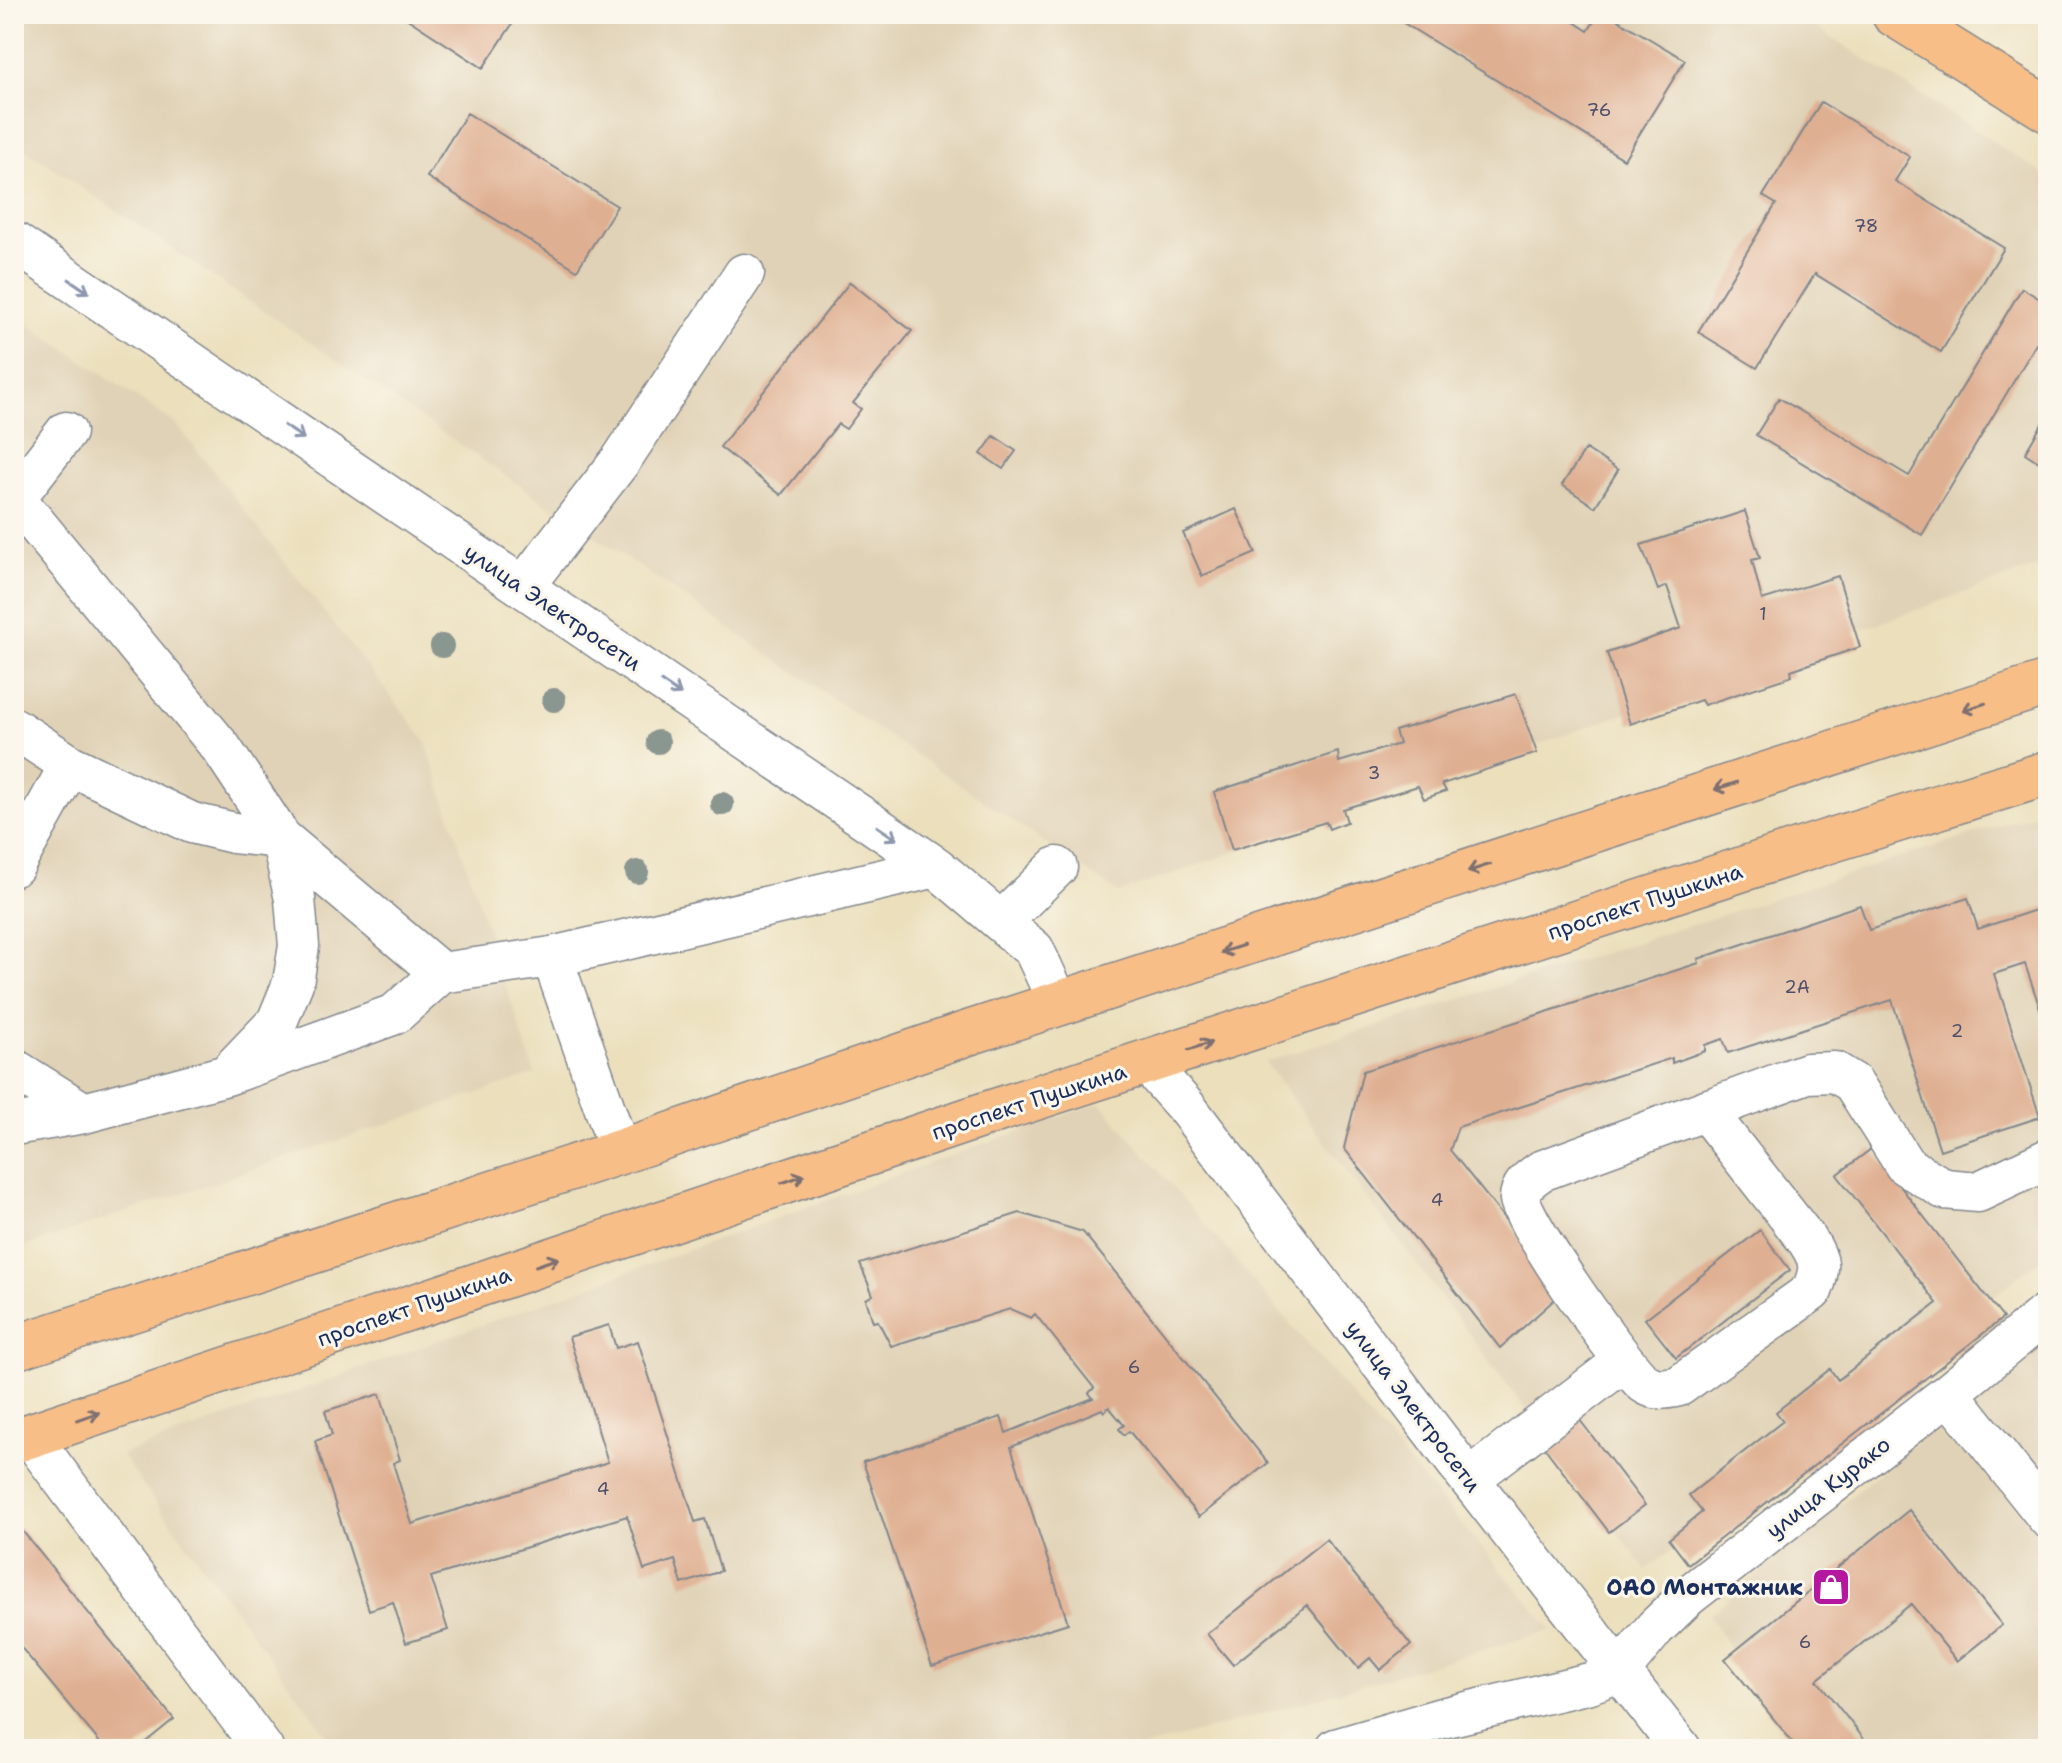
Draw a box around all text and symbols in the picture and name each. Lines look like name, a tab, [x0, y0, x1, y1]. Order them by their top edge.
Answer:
house number: 76	[1587, 98, 1611, 122]
house number: 78	[1854, 214, 1878, 238]
one-way arrow	[67, 278, 89, 294]
one-way arrow	[282, 424, 304, 440]
street label: улица Электросети	[458, 537, 647, 678]
house number: 1	[1759, 602, 1767, 626]
one-way arrow	[660, 679, 682, 696]
one-way arrow	[1961, 700, 1987, 715]
house number: 3	[1368, 761, 1380, 785]
one-way arrow	[1714, 780, 1739, 795]
one-way arrow	[875, 825, 897, 841]
street label: проспект Пушкина	[1544, 856, 1747, 947]
one-way arrow	[1467, 861, 1492, 876]
one-way arrow	[1220, 943, 1245, 957]
house number: 2А	[1784, 975, 1810, 999]
house number: 2	[1951, 1019, 1963, 1043]
one-way arrow	[1187, 1038, 1212, 1053]
street label: проспект Пушкина	[928, 1056, 1131, 1147]
one-way arrow	[780, 1170, 805, 1185]
house number: 4	[1431, 1188, 1443, 1212]
one-way arrow	[534, 1253, 559, 1268]
street label: проспект Пушкина	[313, 1260, 515, 1353]
street label: улица Электросети	[1339, 1314, 1488, 1498]
house number: 6	[1128, 1355, 1140, 1379]
one-way arrow	[75, 1408, 100, 1423]
street label: улица Курако	[1760, 1430, 1896, 1545]
house number: 4	[597, 1477, 609, 1501]
shop icon: ОАО Монтажник	[1810, 1566, 1852, 1608]
place label: ОАО Монтажник	[1606, 1573, 1803, 1602]
house number: 6	[1799, 1630, 1811, 1654]

